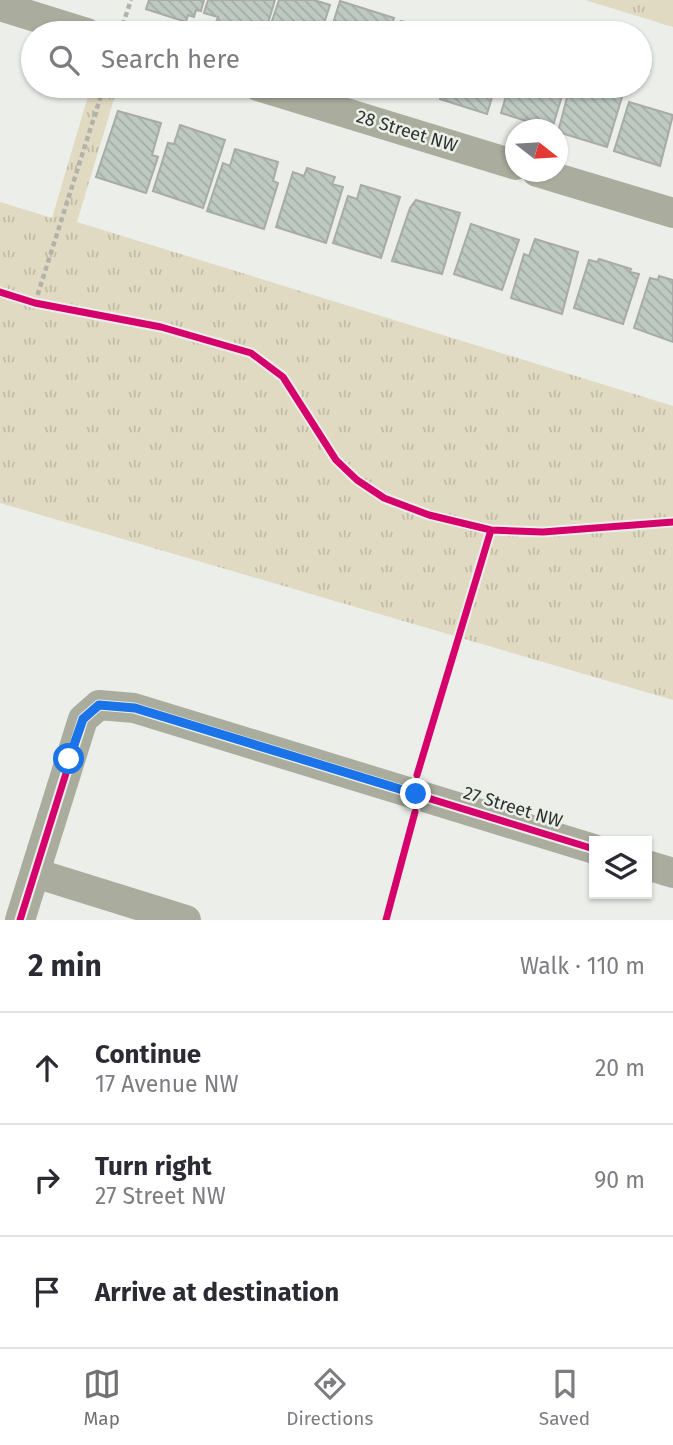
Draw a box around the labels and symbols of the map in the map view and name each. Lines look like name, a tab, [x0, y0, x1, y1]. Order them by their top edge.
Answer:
street label: 28 Street NW	[354, 105, 460, 157]
north arrow	[505, 119, 568, 182]
route start	[53, 743, 84, 774]
route end	[400, 778, 431, 809]
street label: 27 Street NW	[461, 782, 565, 833]

